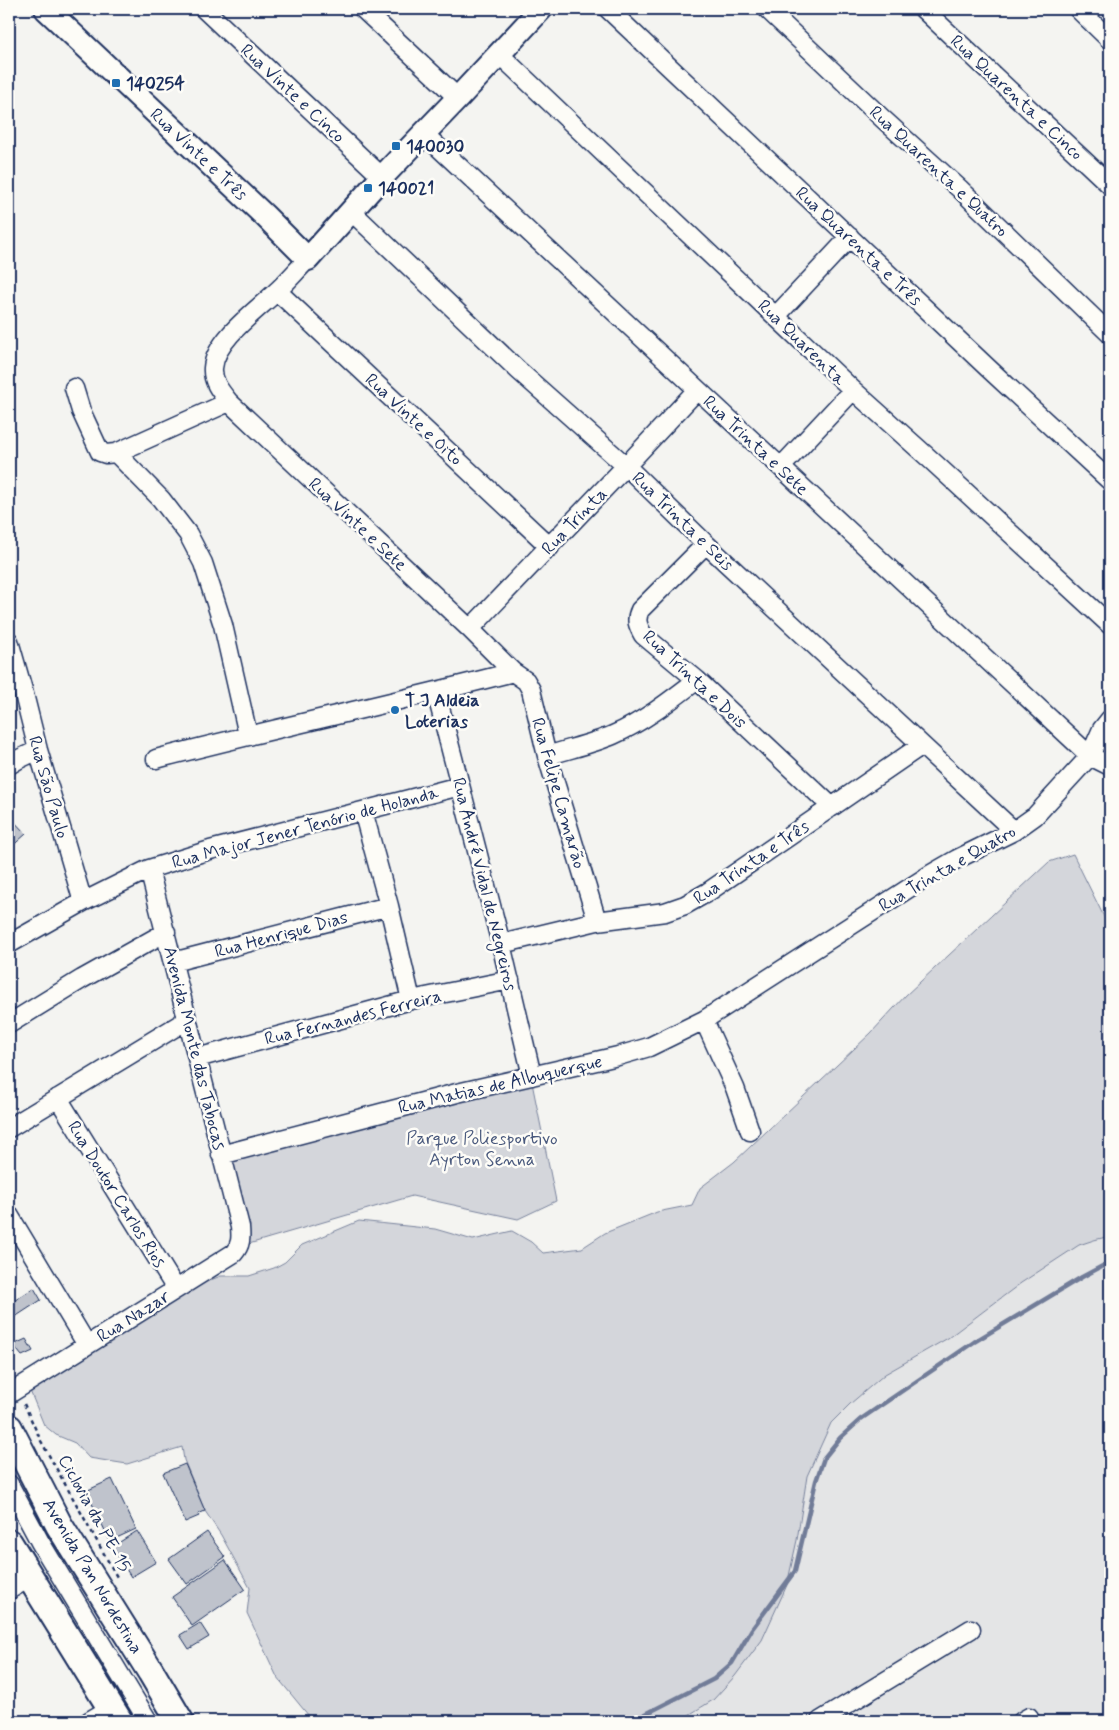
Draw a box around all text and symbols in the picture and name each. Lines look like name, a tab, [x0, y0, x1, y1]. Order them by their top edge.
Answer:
street label: Rua Quarenta e Cinco	[945, 30, 1088, 166]
street label: Rua Vinte e Cinco	[235, 39, 350, 149]
place label: 140254	[126, 72, 185, 96]
marker: 140254	[110, 77, 122, 89]
street label: Rua Quarenta e Quatro	[864, 101, 1013, 243]
street label: Rua Vinte e Três	[144, 103, 253, 206]
place label: 140030	[406, 135, 464, 159]
marker: 140030	[390, 140, 402, 152]
place label: 140021	[378, 177, 434, 201]
marker: 140021	[362, 182, 374, 194]
street label: Rua Quarenta e Três	[790, 182, 927, 312]
street label: Rua Quarenta	[752, 294, 851, 391]
street label: Rua Vinte e Oito	[359, 368, 467, 471]
street label: Rua Trinta e Sete	[697, 390, 814, 501]
street label: Rua Trinta e Seis	[626, 467, 739, 577]
street label: Rua Vinte e Sete	[303, 473, 412, 577]
street label: Rua Trinta	[537, 483, 613, 561]
street label: Rua Trinta e Dois	[637, 625, 752, 734]
place label: T J Aldeia Loterias	[405, 689, 479, 734]
marker: T J Aldeia Loterias	[389, 704, 401, 716]
street label: Rua Felipe Camarão	[525, 715, 591, 872]
street label: Rua São Paulo	[22, 733, 74, 841]
street label: Rua André Vidal de Negreiros	[445, 775, 522, 994]
street label: Rua Major Jener Tenório de Holanda	[169, 781, 441, 875]
street label: Rua Trinta e Três	[689, 815, 814, 911]
street label: Rua Trinta e Quatro	[874, 820, 1021, 918]
street label: Rua Henrique Dias	[212, 906, 351, 964]
street label: Avenida Monte das Tabocas	[157, 944, 231, 1153]
street label: Rua Fernandes Ferreira	[262, 984, 444, 1052]
street label: Rua Matias de Albuquerque	[396, 1050, 605, 1120]
street label: Rua Doutor Carlos Rios	[61, 1117, 171, 1272]
park label: Parque Poliesportivo Ayrton Senna	[406, 1127, 558, 1172]
street label: Rua Nazar	[92, 1285, 175, 1349]
street label: Ciclovia da PE-15	[52, 1450, 136, 1577]
street label: Avenida Pan Nordestina	[36, 1494, 148, 1659]

